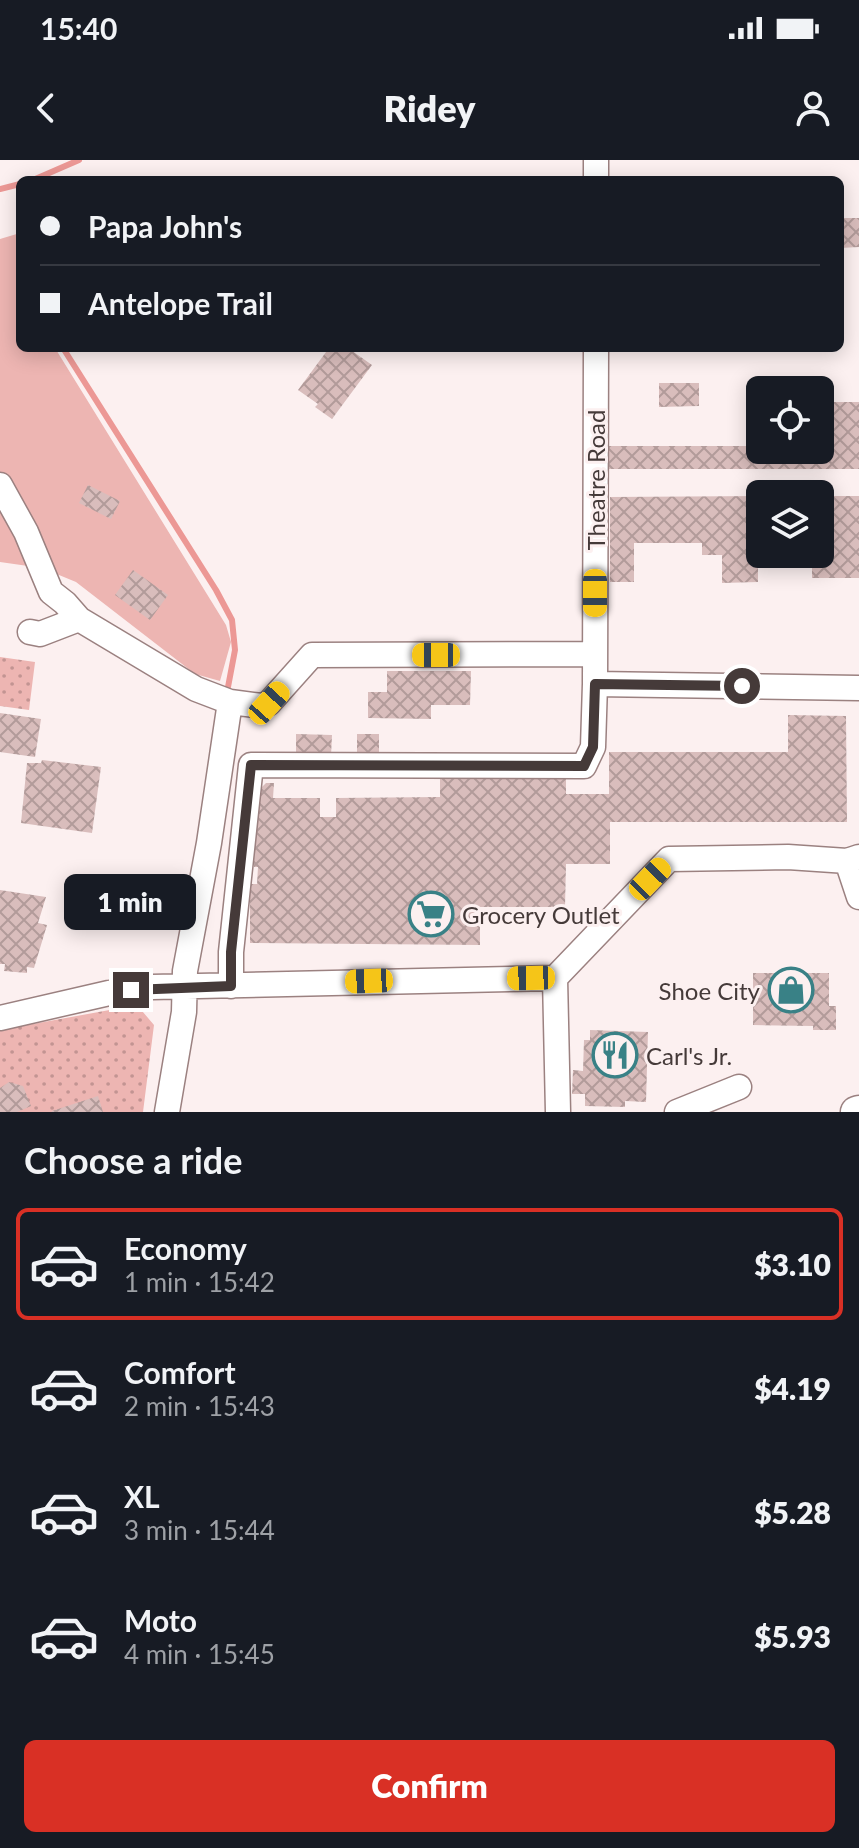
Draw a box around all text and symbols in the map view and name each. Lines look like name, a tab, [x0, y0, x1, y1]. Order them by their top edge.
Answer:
text: 15:40	[40, 10, 117, 46]
icon: back	[24, 86, 68, 130]
text: Ridey	[384, 86, 475, 130]
icon: person	[791, 86, 835, 130]
text: Papa John's	[88, 208, 242, 244]
text: Antelope Trail	[88, 285, 273, 321]
map controls	[746, 376, 834, 568]
button: locate	[746, 376, 834, 464]
street label: Theatre Road	[581, 410, 610, 550]
button: layers	[746, 480, 834, 568]
car	[583, 569, 607, 617]
car	[412, 643, 460, 667]
route start	[724, 668, 760, 704]
car	[244, 677, 294, 729]
car	[625, 853, 675, 905]
callout: 1 min	[65, 874, 197, 930]
text: 1 min	[98, 886, 162, 918]
supermarket icon: Grocery Outlet	[407, 890, 455, 938]
place label: Grocery Outlet	[462, 900, 620, 929]
car	[507, 966, 555, 990]
shop icon: Shoe City	[767, 966, 815, 1014]
car	[345, 968, 393, 994]
route end	[113, 972, 149, 1008]
place label: Shoe City	[659, 976, 761, 1005]
restaurant icon: Carl's Jr.	[591, 1031, 639, 1079]
place label: Carl's Jr.	[646, 1041, 732, 1070]
text: Choose a ride	[24, 1138, 243, 1182]
icon: car	[28, 1228, 100, 1300]
text: Economy	[124, 1230, 247, 1266]
text: $3.10	[754, 1246, 831, 1282]
text: 1 min · 15:42	[124, 1266, 275, 1298]
icon: car	[28, 1352, 100, 1424]
text: Comfort	[124, 1354, 236, 1390]
text: $4.19	[754, 1370, 831, 1406]
text: 2 min · 15:43	[124, 1390, 275, 1422]
icon: car	[28, 1476, 100, 1548]
text: XL	[124, 1478, 160, 1514]
text: $5.28	[754, 1494, 831, 1530]
text: 3 min · 15:44	[124, 1514, 275, 1546]
icon: car	[28, 1600, 100, 1672]
text: Moto	[124, 1602, 197, 1638]
text: $5.93	[754, 1618, 831, 1654]
text: 4 min · 15:45	[124, 1638, 275, 1670]
button: Confirm	[24, 1740, 835, 1832]

